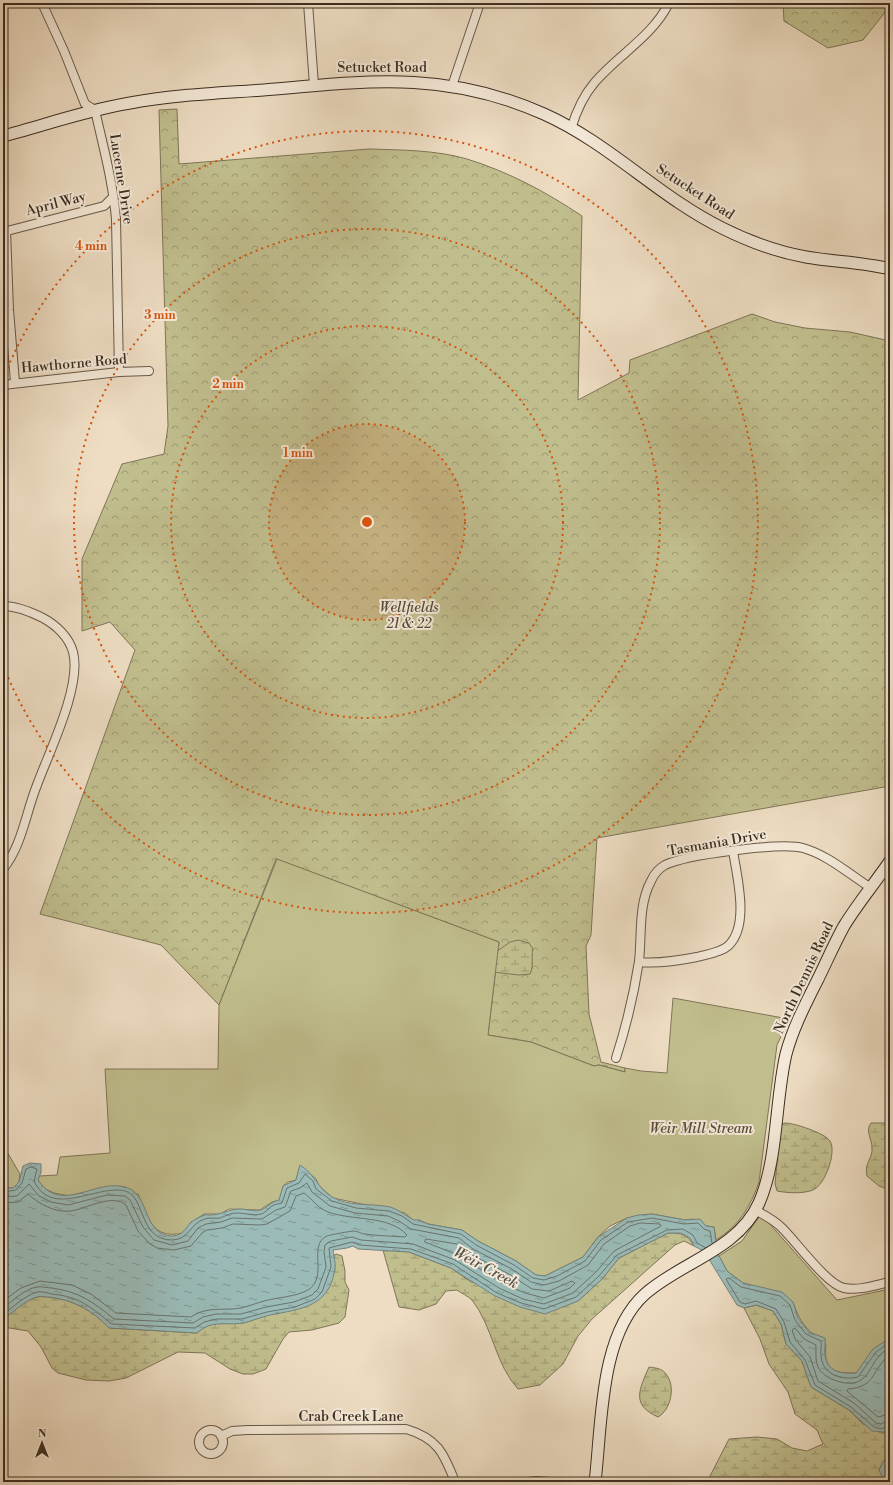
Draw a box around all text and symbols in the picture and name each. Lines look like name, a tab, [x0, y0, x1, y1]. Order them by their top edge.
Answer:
street label: Setucket Road	[337, 59, 427, 77]
street label: Lucerne Drive	[105, 132, 137, 226]
street label: Setucket Road	[652, 160, 738, 224]
street label: April Way	[23, 188, 88, 220]
text: 4 min	[75, 239, 108, 254]
text: 3 min	[144, 308, 176, 323]
street label: Hawthorne Road	[20, 350, 128, 378]
text: 2 min	[212, 377, 244, 392]
text: 1 min	[283, 446, 314, 461]
centre of rings	[360, 515, 374, 529]
park label: Wellfields 21 & 22	[380, 599, 438, 633]
street label: Tasmania Drive	[666, 825, 768, 861]
street label: North Dennis Road	[770, 919, 838, 1037]
park label: Weir Mill Stream	[649, 1120, 753, 1138]
water label: Weir Creek	[450, 1243, 522, 1293]
street label: Crab Creek Lane	[298, 1408, 404, 1426]
north arrow	[22, 1423, 62, 1463]
text: N	[38, 1427, 47, 1441]

